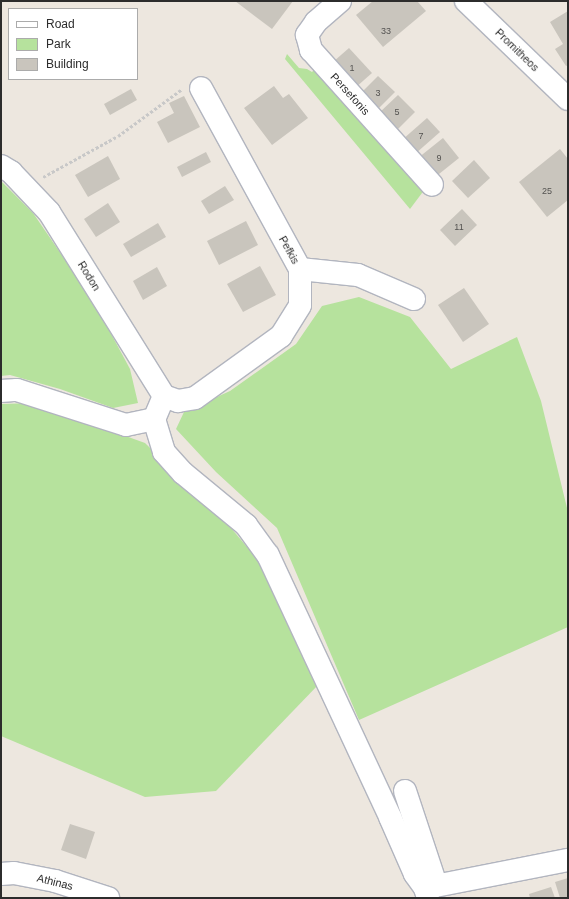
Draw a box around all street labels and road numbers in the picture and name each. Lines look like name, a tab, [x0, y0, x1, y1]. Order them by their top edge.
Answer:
street label: Promitheos	[492, 26, 542, 74]
street label: Persefonis	[328, 70, 372, 118]
street label: Pefkis	[276, 234, 302, 266]
street label: Rodon	[75, 259, 103, 293]
street label: Athinas	[36, 871, 74, 893]

